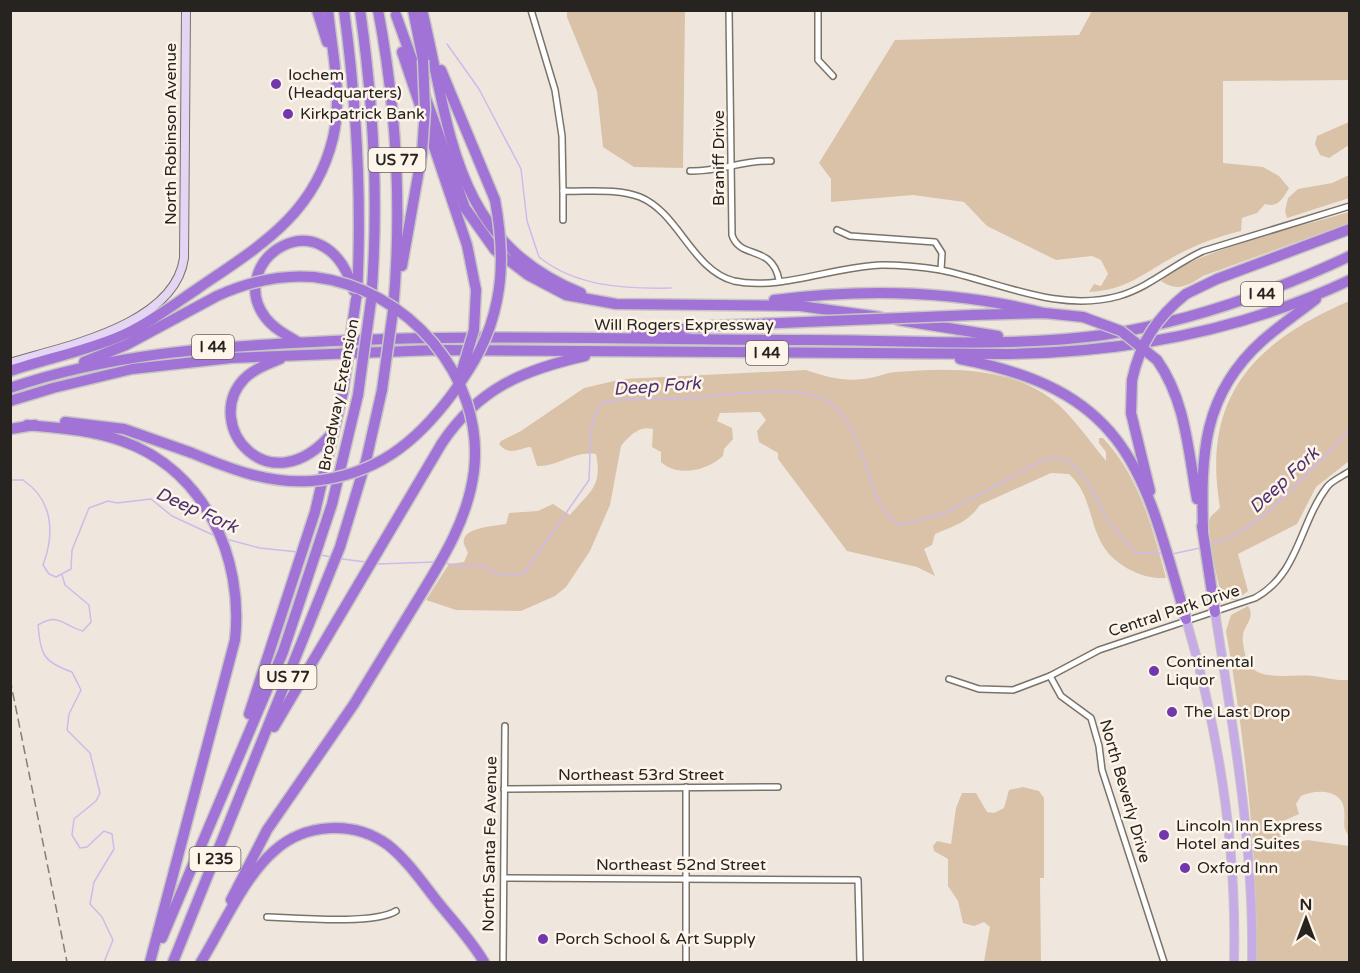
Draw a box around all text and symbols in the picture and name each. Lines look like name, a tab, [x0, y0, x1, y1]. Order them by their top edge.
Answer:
street label: North Robinson Avenue	[161, 43, 181, 225]
place label: Iochem (Headquarters)	[288, 65, 402, 103]
marker: Iochem (Headquarters)	[269, 77, 283, 91]
place label: Kirkpatrick Bank	[300, 104, 425, 124]
marker: Kirkpatrick Bank	[281, 107, 295, 121]
street label: Braniff Drive	[709, 110, 729, 206]
road number: US 77	[368, 148, 426, 172]
road number: I 44	[1241, 282, 1283, 306]
street label: Will Rogers Expressway	[594, 315, 774, 335]
street label: Broadway Extension	[314, 317, 364, 473]
road number: I 44	[192, 335, 234, 359]
road number: I 44	[746, 341, 788, 365]
water label: Deep Fork	[613, 372, 703, 400]
water label: Deep Fork	[1245, 441, 1324, 518]
water label: Deep Fork	[153, 482, 243, 538]
street label: Central Park Drive	[1106, 580, 1242, 642]
place label: Continental Liquor	[1166, 652, 1254, 690]
marker: Continental Liquor	[1147, 664, 1161, 678]
road number: US 77	[260, 665, 316, 689]
place label: The Last Drop	[1184, 702, 1290, 722]
marker: The Last Drop	[1165, 705, 1179, 719]
street label: North Beverly Drive	[1095, 717, 1155, 865]
street label: North Santa Fe Avenue	[478, 756, 502, 932]
street label: Northeast 53rd Street	[558, 765, 724, 785]
place label: Lincoln Inn Express Hotel and Suites	[1176, 816, 1322, 854]
marker: Lincoln Inn Express Hotel and Suites	[1157, 828, 1171, 842]
road number: I 235	[190, 847, 240, 871]
street label: Northeast 52nd Street	[596, 855, 766, 875]
place label: Oxford Inn	[1197, 858, 1278, 878]
marker: Oxford Inn	[1178, 861, 1192, 875]
north arrow	[1276, 889, 1336, 949]
text: N	[1300, 895, 1312, 915]
place label: Porch School & Art Supply	[555, 929, 756, 949]
marker: Porch School & Art Supply	[536, 932, 550, 946]

